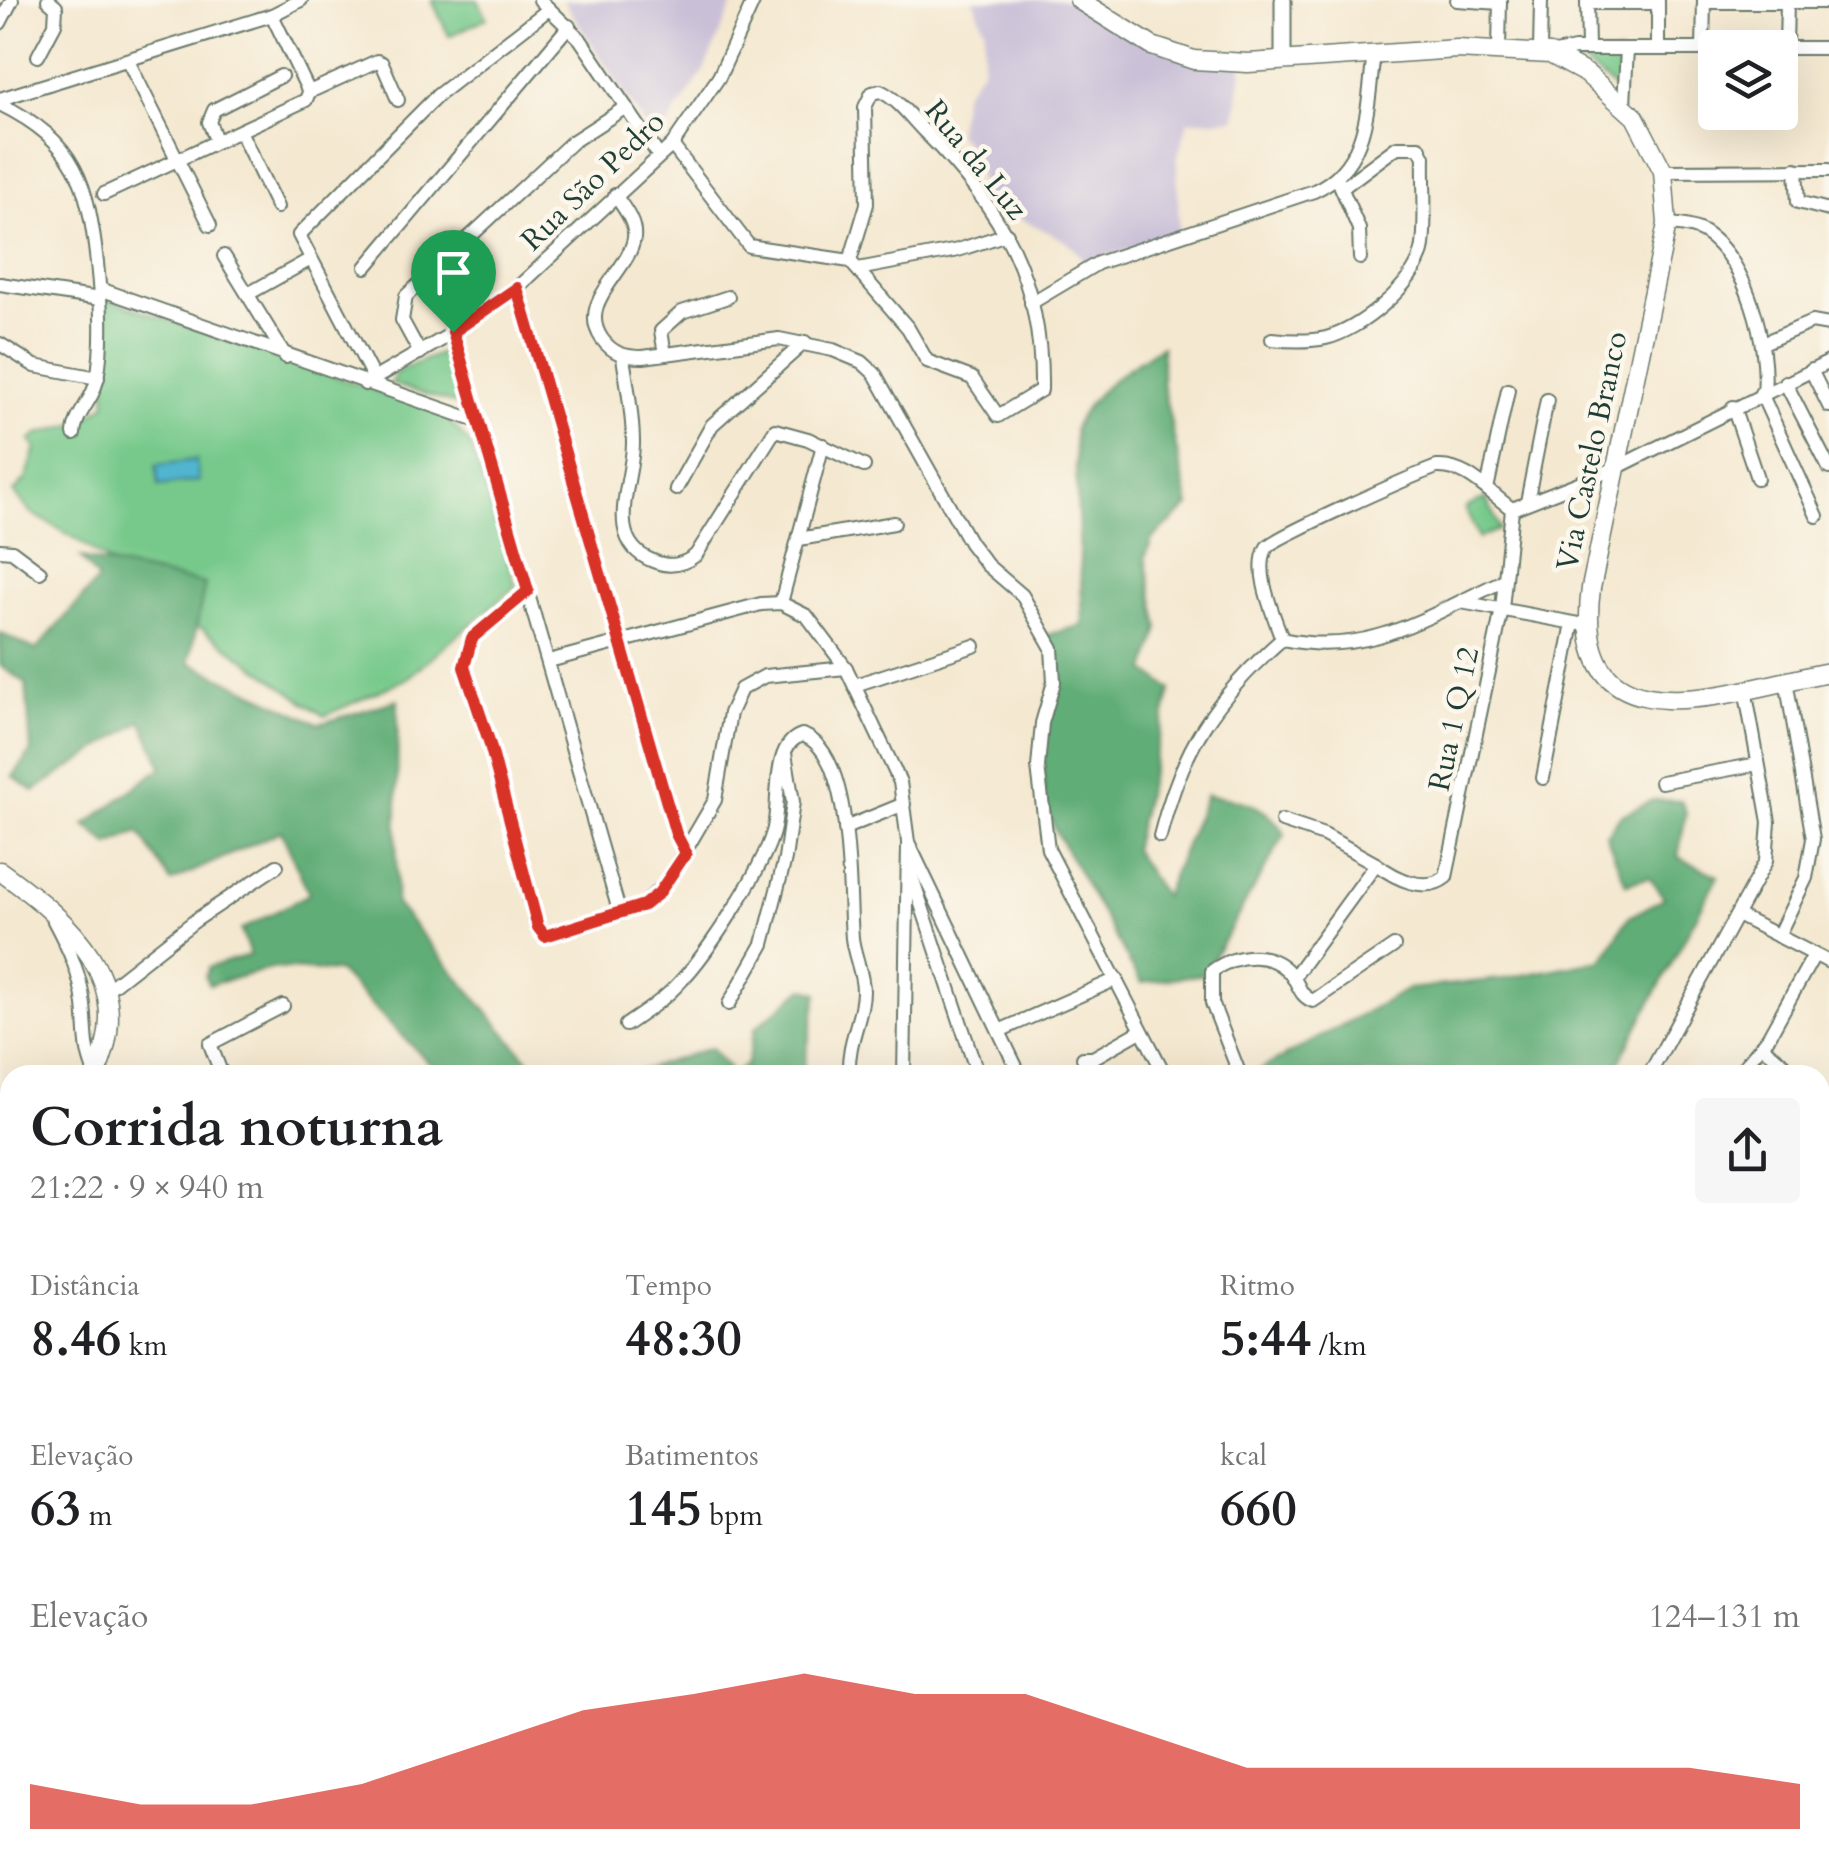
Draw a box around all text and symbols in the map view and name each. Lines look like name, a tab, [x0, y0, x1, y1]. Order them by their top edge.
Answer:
map controls	[1698, 30, 1798, 130]
button: layers	[1698, 30, 1798, 130]
street label: Rua da Luz	[915, 91, 1037, 229]
street label: Rua São Pedro	[512, 102, 674, 260]
pin	[411, 230, 496, 333]
icon: arrive	[426, 245, 481, 300]
street label: Via Castelo Branco	[1547, 328, 1637, 574]
street label: Rua 1 Q 12	[1419, 643, 1489, 795]
text: Corrida noturna	[30, 1091, 443, 1165]
button: share	[1695, 1098, 1800, 1203]
text: 21:22 · 9 × 940 m	[30, 1166, 264, 1210]
text: Distância	[30, 1267, 140, 1305]
text: Tempo	[625, 1267, 712, 1305]
text: Ritmo	[1220, 1267, 1295, 1305]
text: 8.46	[30, 1305, 121, 1373]
text: 48:30	[625, 1305, 742, 1373]
text: 5:44	[1220, 1305, 1311, 1373]
text: km	[121, 1327, 168, 1365]
text: /km	[1311, 1327, 1367, 1365]
text: Elevação	[30, 1437, 133, 1475]
text: Batimentos	[625, 1437, 759, 1475]
text: kcal	[1220, 1437, 1267, 1475]
text: 63	[30, 1475, 81, 1543]
text: 145	[625, 1475, 702, 1543]
text: 660	[1220, 1475, 1297, 1543]
text: m	[81, 1497, 112, 1535]
text: bpm	[702, 1497, 763, 1535]
text: Elevação	[30, 1595, 148, 1639]
text: 124–131 m	[1648, 1595, 1800, 1639]

